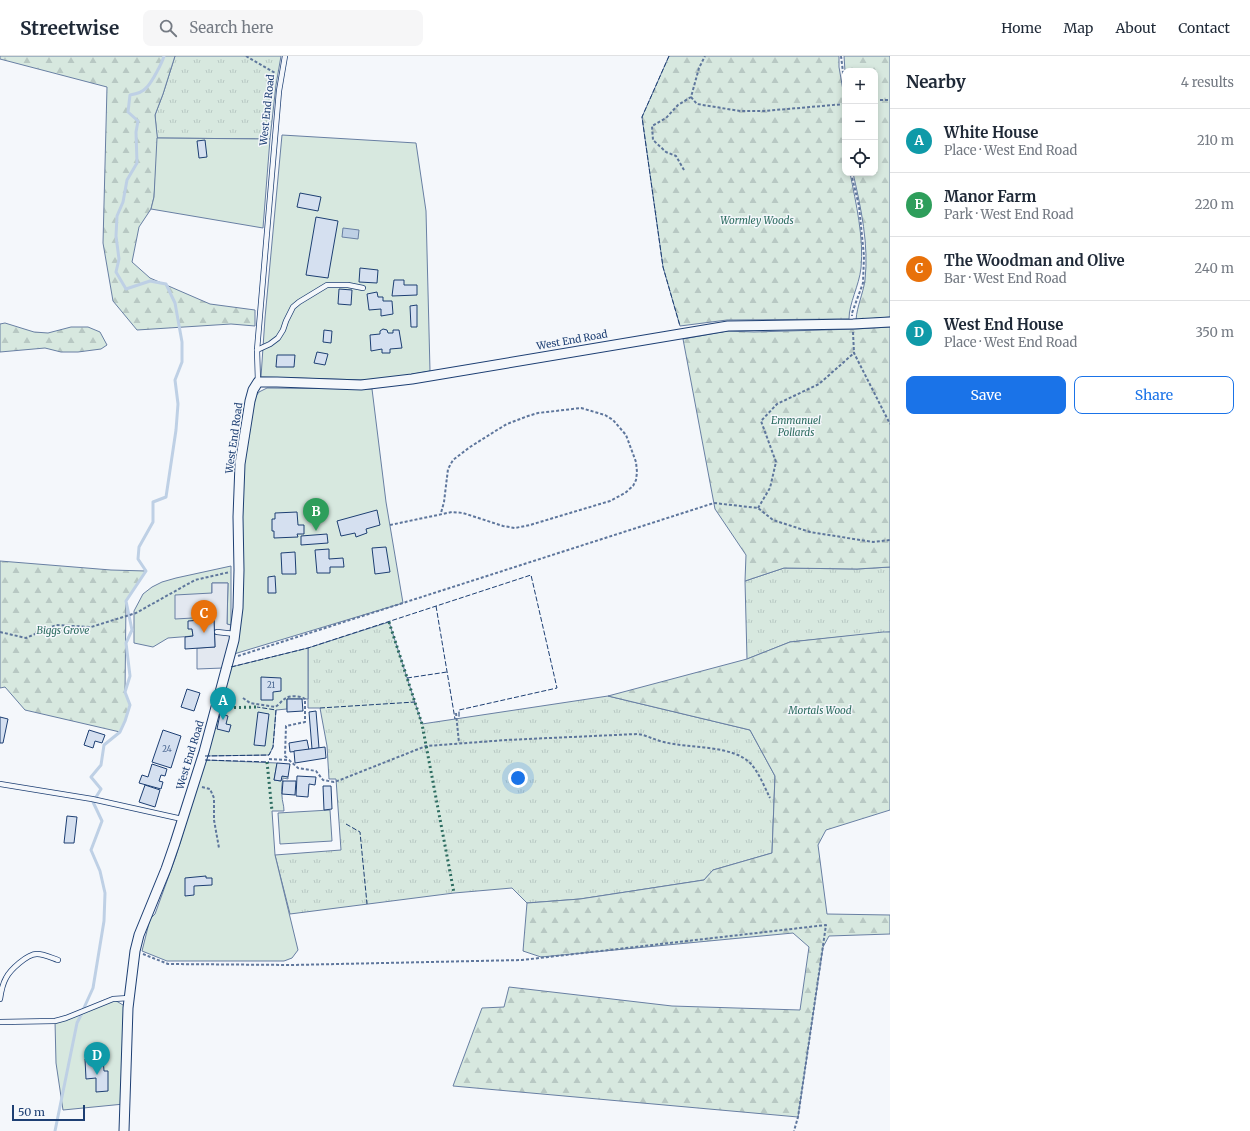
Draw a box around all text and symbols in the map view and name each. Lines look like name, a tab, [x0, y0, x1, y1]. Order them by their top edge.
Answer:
search box	[143, 10, 423, 46]
text: Streetwise	[20, 16, 119, 40]
icon: search	[157, 17, 179, 39]
text: Search here	[189, 18, 273, 37]
text: Home	[1001, 19, 1042, 37]
text: Map	[1064, 19, 1093, 37]
text: About	[1115, 19, 1156, 37]
text: Contact	[1178, 19, 1230, 37]
map controls	[842, 68, 878, 176]
button: +	[842, 68, 878, 104]
text: Nearby	[906, 71, 966, 93]
street label: West End Road	[257, 74, 277, 147]
text: 4 results	[1181, 74, 1234, 91]
button: −	[842, 104, 878, 140]
text: White House	[944, 123, 1038, 142]
text: A	[914, 132, 924, 149]
text: 210 m	[1197, 132, 1234, 149]
button: locate	[842, 140, 878, 176]
text: Place · West End Road	[944, 142, 1077, 159]
text: Manor Farm	[944, 187, 1036, 206]
text: B	[914, 196, 924, 213]
text: 220 m	[1195, 196, 1234, 213]
text: Park · West End Road	[944, 206, 1074, 223]
park label: Wormley Woods	[720, 214, 794, 227]
text: The Woodman and Olive	[944, 251, 1125, 270]
text: C	[915, 260, 923, 277]
text: 240 m	[1194, 260, 1234, 277]
text: Bar · West End Road	[944, 270, 1067, 287]
text: West End House	[944, 315, 1063, 334]
text: D	[914, 324, 924, 341]
text: 350 m	[1196, 324, 1234, 341]
street label: West End Road	[535, 327, 608, 353]
text: Place · West End Road	[944, 334, 1077, 351]
button: Save	[906, 376, 1066, 414]
button: Share	[1074, 376, 1234, 414]
street label: West End Road	[222, 402, 245, 475]
park label: Emmanuel Pollards	[771, 414, 821, 439]
pin: B	[303, 498, 329, 531]
pin: C	[191, 600, 217, 633]
park label: Biggs Grove	[37, 624, 89, 637]
house number: 21	[267, 680, 275, 690]
pin: A	[210, 687, 236, 720]
park label: Mortals Wood	[787, 704, 852, 717]
street label: West End Road	[173, 719, 207, 792]
house number: 24	[162, 744, 172, 754]
your location	[508, 768, 528, 788]
pin: D	[84, 1042, 110, 1075]
scale bar	[12, 1103, 85, 1122]
text: 50 m	[18, 1105, 45, 1119]

